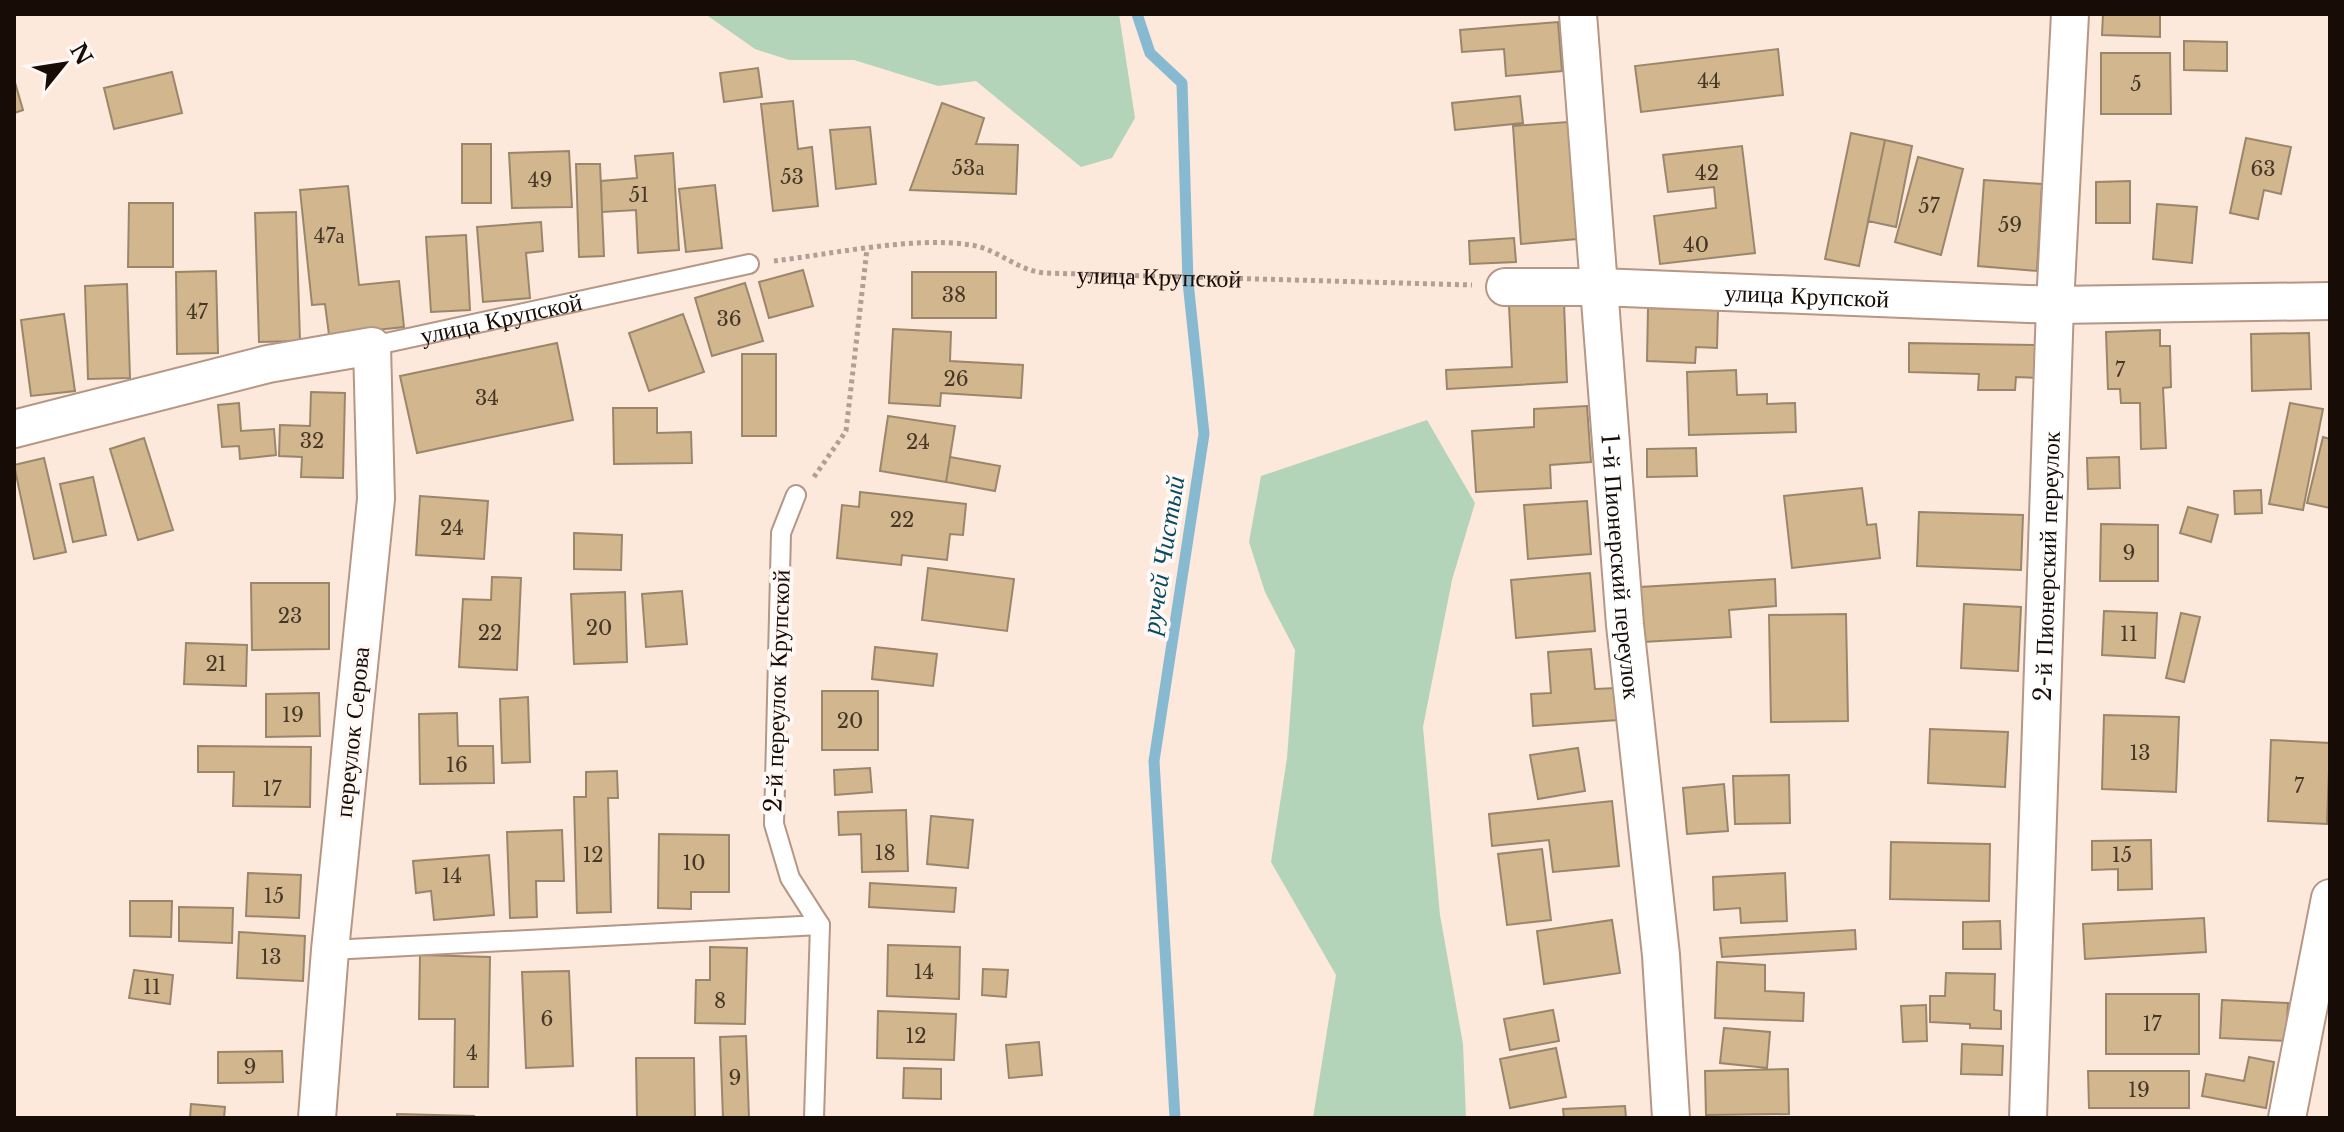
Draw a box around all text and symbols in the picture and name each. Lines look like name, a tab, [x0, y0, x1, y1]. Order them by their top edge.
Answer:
north arrow	[24, 24, 104, 104]
text: N	[64, 39, 98, 70]
house number: 44	[1697, 69, 1721, 93]
house number: 5	[2130, 72, 2142, 96]
house number: 53а	[952, 156, 984, 180]
house number: 63	[2250, 157, 2276, 181]
house number: 42	[1695, 161, 1719, 185]
house number: 53	[780, 165, 804, 189]
house number: 49	[528, 168, 552, 192]
house number: 51	[629, 183, 649, 207]
house number: 57	[1918, 194, 1941, 218]
house number: 59	[1998, 213, 2022, 237]
house number: 47а	[314, 224, 344, 248]
house number: 40	[1683, 233, 1709, 257]
street label: улица Крупской	[1076, 259, 1242, 293]
street label: улица Крупской	[1724, 277, 1890, 313]
house number: 38	[942, 283, 966, 307]
street label: улица Крупской	[417, 286, 585, 350]
house number: 47	[186, 300, 209, 324]
house number: 36	[716, 307, 742, 331]
house number: 7	[2115, 358, 2126, 382]
house number: 26	[943, 367, 969, 391]
house number: 34	[475, 386, 499, 410]
house number: 32	[300, 429, 324, 453]
house number: 24	[906, 430, 930, 454]
street label: 2-й Пионерский переулок	[2027, 430, 2065, 702]
street label: 1-й Пионерский переулок	[1596, 432, 1648, 701]
water label: ручей Чистый	[1134, 473, 1191, 639]
house number: 22	[890, 508, 914, 532]
house number: 24	[440, 516, 464, 540]
house number: 9	[2123, 541, 2135, 565]
street label: 2-й переулок Крупской	[758, 569, 796, 813]
house number: 23	[278, 604, 302, 628]
house number: 20	[586, 616, 612, 640]
house number: 22	[478, 621, 502, 645]
house number: 11	[2120, 622, 2138, 646]
street label: переулок Серова	[329, 645, 375, 819]
house number: 21	[205, 652, 227, 676]
house number: 19	[282, 703, 304, 727]
house number: 20	[837, 709, 863, 733]
house number: 13	[2129, 741, 2151, 765]
house number: 16	[446, 753, 468, 777]
house number: 7	[2294, 774, 2305, 798]
house number: 17	[263, 777, 282, 801]
house number: 18	[874, 841, 896, 865]
house number: 12	[582, 843, 604, 867]
house number: 15	[2112, 843, 2132, 867]
house number: 10	[682, 851, 706, 875]
house number: 14	[442, 864, 462, 888]
house number: 15	[264, 884, 284, 908]
house number: 13	[260, 945, 282, 969]
house number: 14	[914, 960, 934, 984]
house number: 11	[143, 975, 161, 999]
house number: 8	[714, 989, 726, 1013]
house number: 6	[541, 1007, 553, 1031]
house number: 17	[2143, 1012, 2162, 1036]
house number: 12	[905, 1024, 927, 1048]
house number: 4	[466, 1041, 478, 1065]
house number: 9	[244, 1055, 256, 1079]
house number: 9	[729, 1066, 741, 1090]
house number: 19	[2128, 1078, 2150, 1102]

